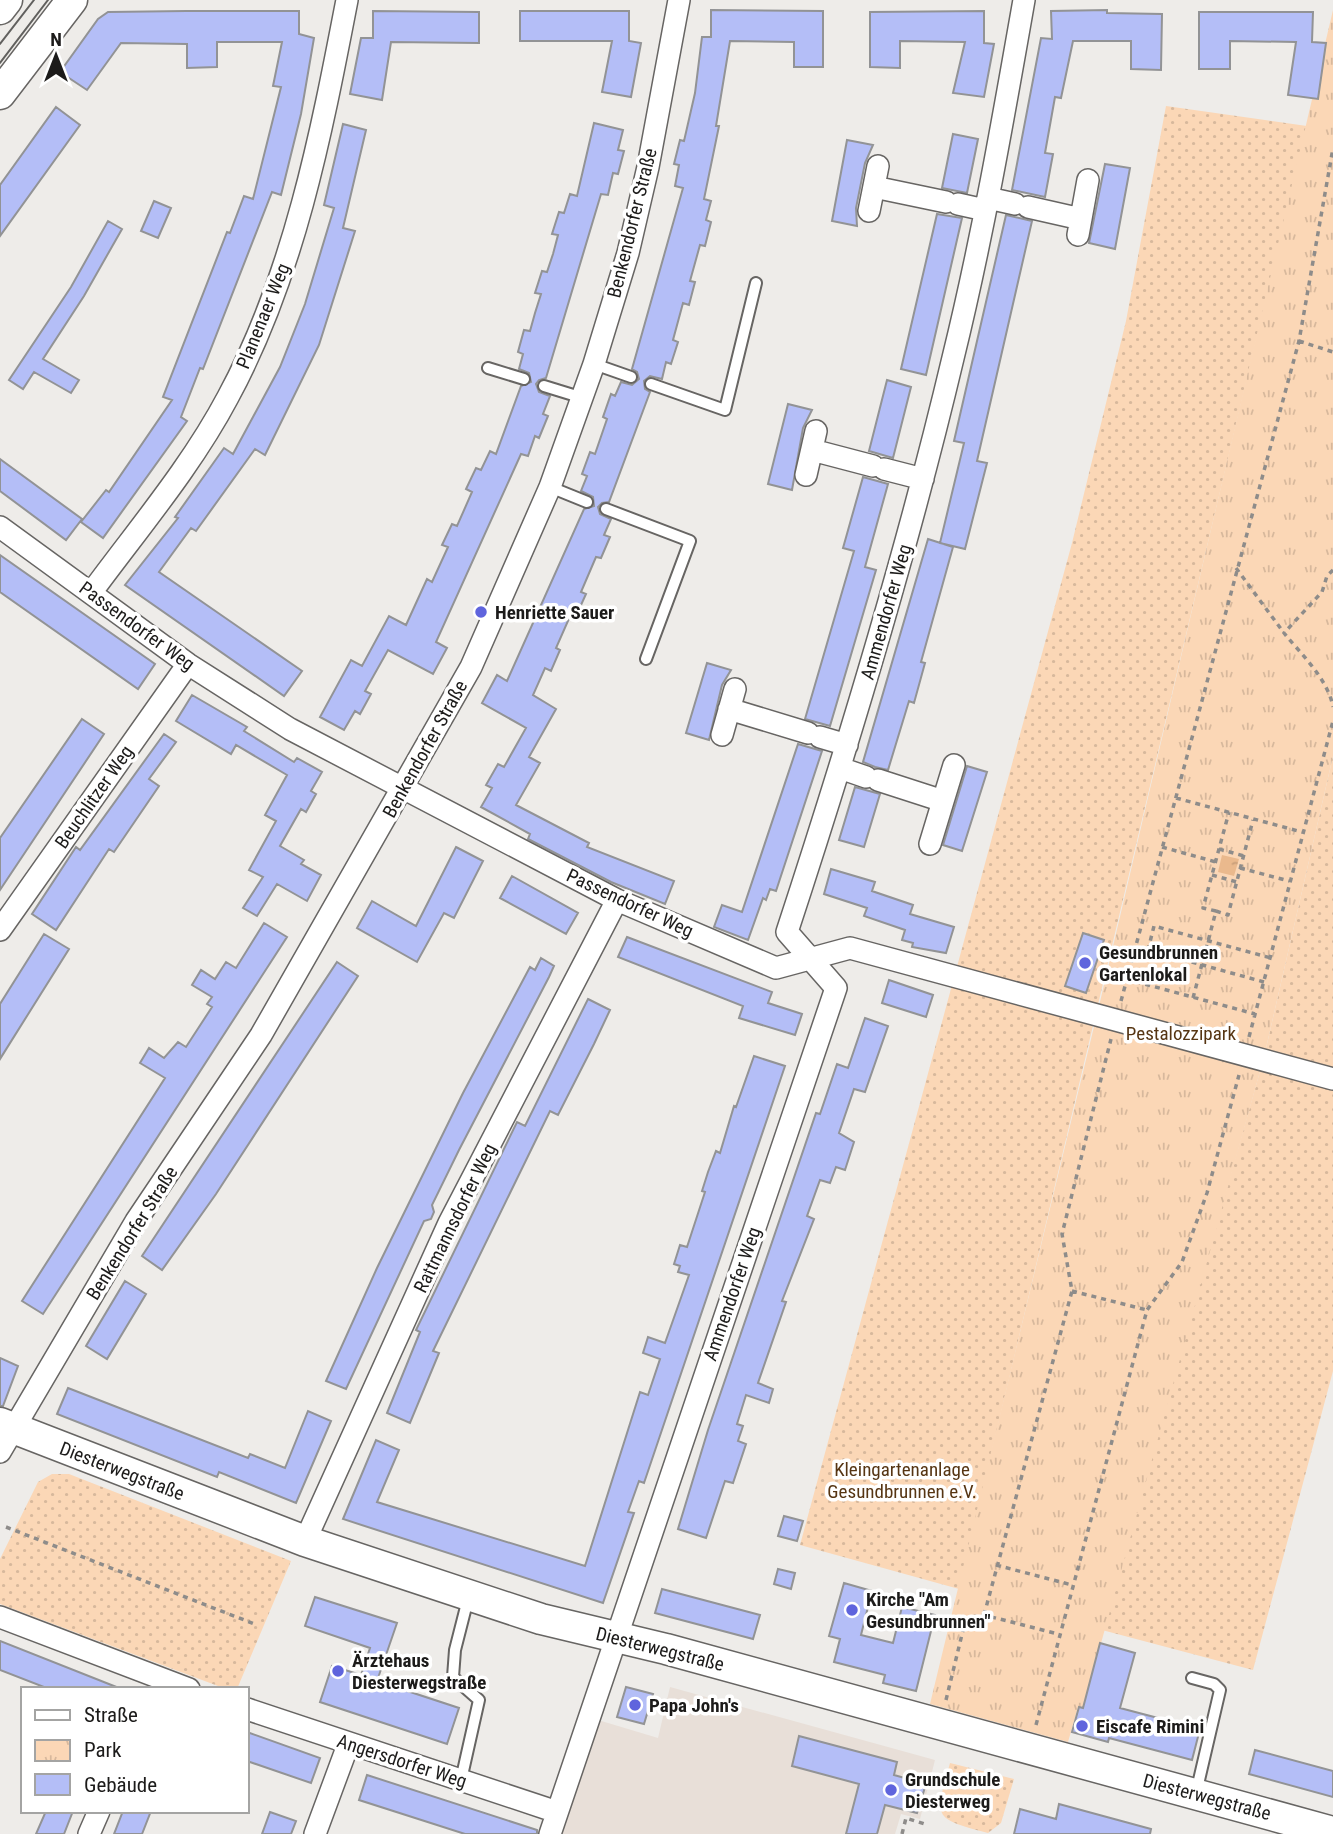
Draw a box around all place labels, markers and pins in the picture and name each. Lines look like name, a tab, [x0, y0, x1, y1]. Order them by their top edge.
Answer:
place label: Henriette Sauer	[495, 601, 614, 624]
marker: Henriette Sauer	[473, 604, 489, 620]
place label: Gesundbrunnen Gartenlokal	[1099, 941, 1218, 986]
marker: Gesundbrunnen Gartenlokal	[1077, 955, 1093, 971]
place label: Kirche "Am Gesundbrunnen"	[866, 1588, 990, 1633]
marker: Kirche "Am Gesundbrunnen"	[844, 1602, 860, 1618]
place label: Ärztehaus Diesterwegstraße	[352, 1649, 486, 1694]
marker: Ärztehaus Diesterwegstraße	[330, 1663, 346, 1679]
place label: Papa John's	[649, 1694, 739, 1717]
marker: Papa John's	[627, 1697, 643, 1713]
place label: Eiscafe Rimini	[1096, 1715, 1204, 1738]
marker: Eiscafe Rimini	[1074, 1718, 1090, 1734]
place label: Grundschule Diesterweg	[905, 1768, 1000, 1813]
marker: Grundschule Diesterweg	[883, 1782, 899, 1798]

